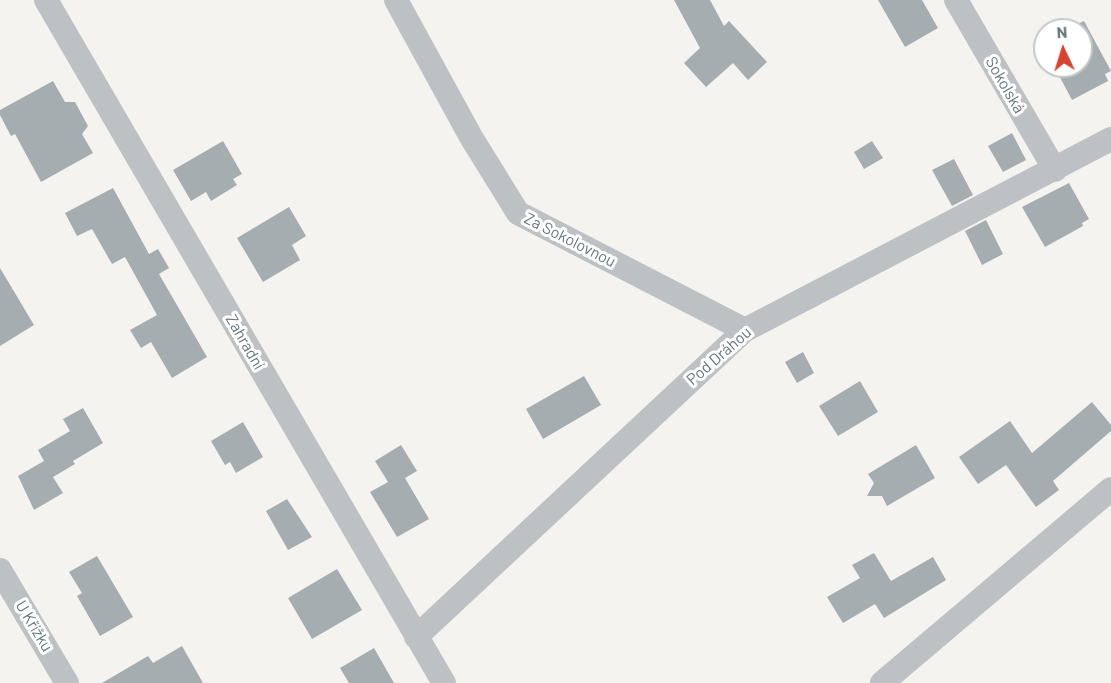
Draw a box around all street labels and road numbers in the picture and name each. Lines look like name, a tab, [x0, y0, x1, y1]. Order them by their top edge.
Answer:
street label: Sokolská	[981, 53, 1029, 117]
street label: Za Sokolovnou	[521, 209, 619, 271]
street label: Zahradní	[222, 311, 268, 373]
street label: Pod Dráhou	[683, 323, 755, 389]
street label: U Křížku	[11, 597, 57, 655]

